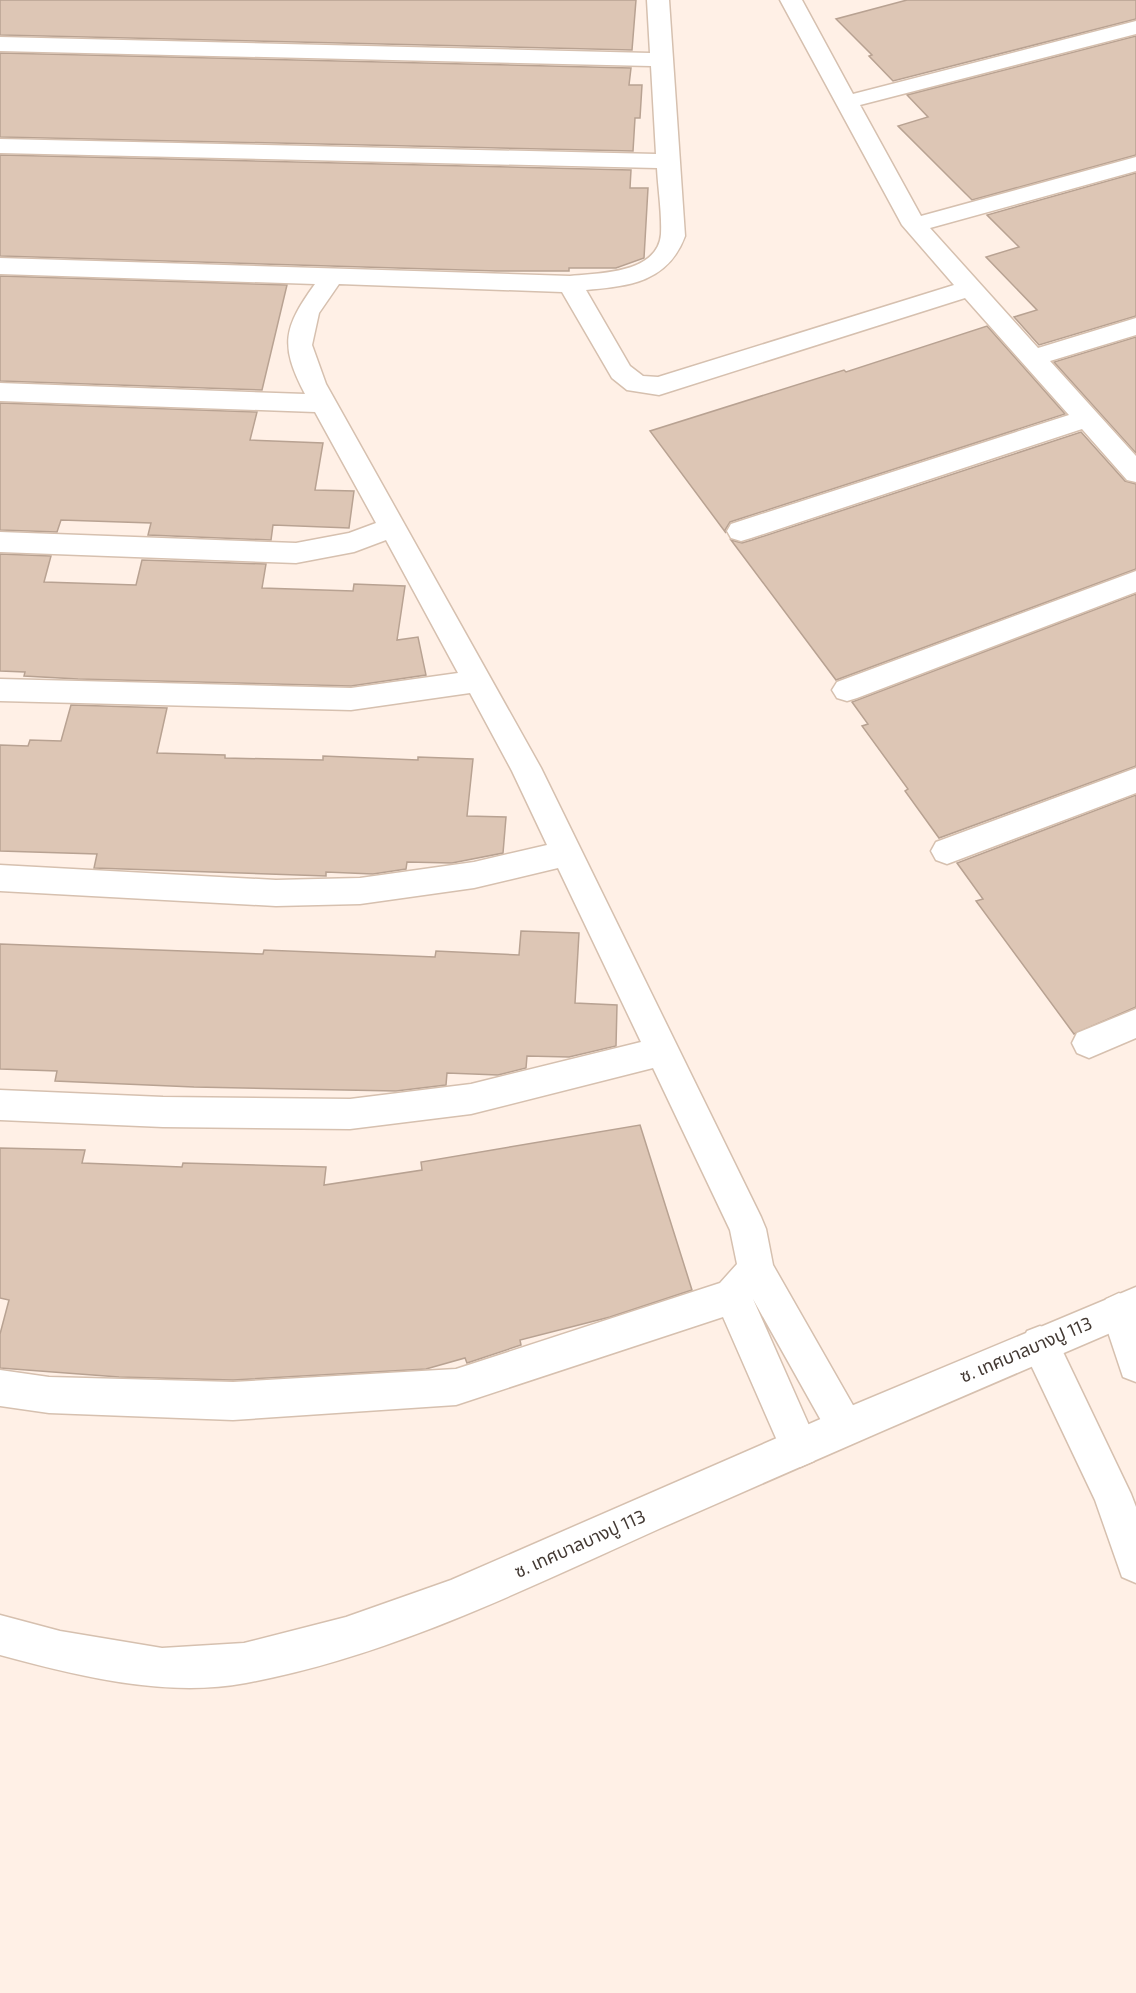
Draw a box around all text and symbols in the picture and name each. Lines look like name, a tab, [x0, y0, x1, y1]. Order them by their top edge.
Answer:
street label: ซ. เทศบาลบางปู 113	[956, 1311, 1096, 1389]
street label: ซ. เทศบาลบางปู 113	[511, 1504, 649, 1584]

